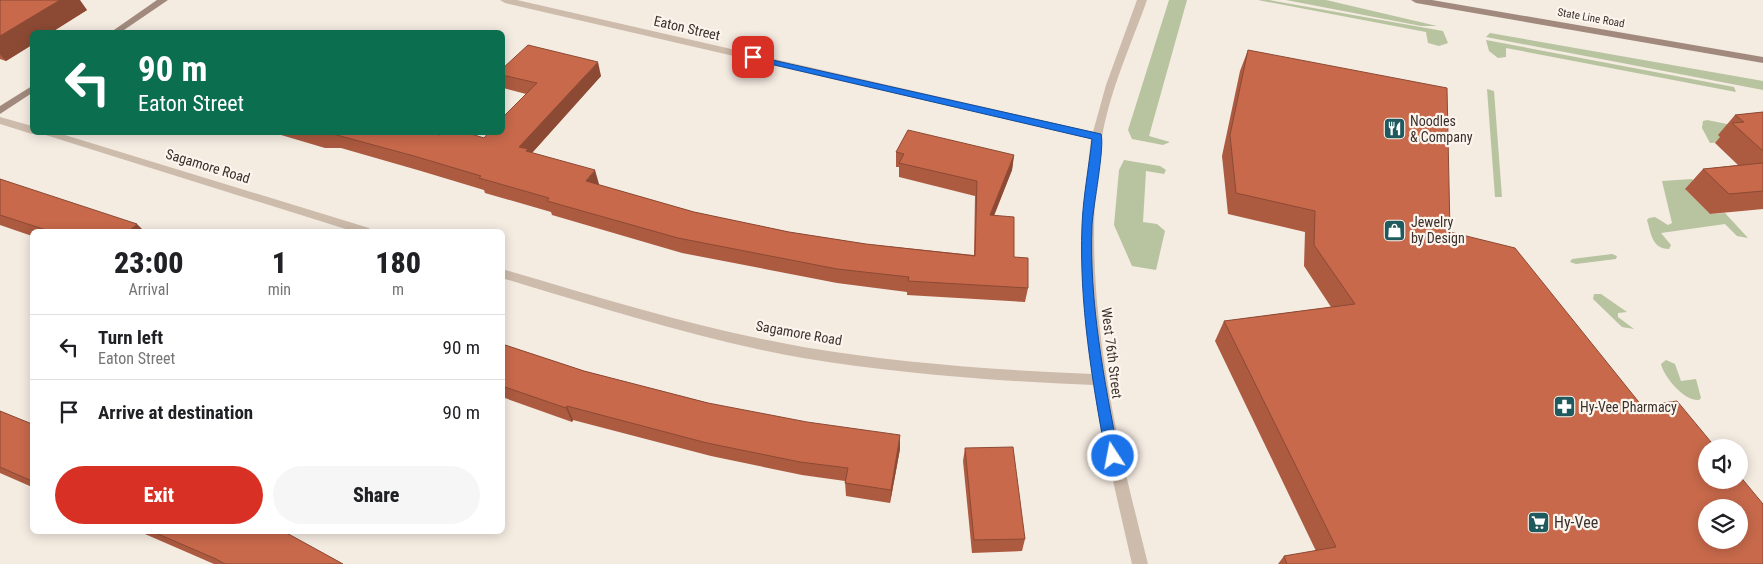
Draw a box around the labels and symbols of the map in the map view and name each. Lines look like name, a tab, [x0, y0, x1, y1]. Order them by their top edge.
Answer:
street label: State Line Road	[1556, 6, 1626, 30]
street label: Eaton Street	[652, 13, 722, 43]
pin	[732, 36, 774, 78]
place label: Noodles & Company	[1410, 113, 1473, 145]
restaurant icon: Noodles & Company	[1382, 117, 1406, 141]
street label: Sagamore Road	[164, 146, 252, 186]
place label: Jewelry by Design	[1411, 214, 1465, 246]
shop icon: Jewelry by Design	[1383, 218, 1407, 242]
street label: West 76th Street	[1098, 307, 1126, 399]
street label: Sagamore Road	[755, 318, 843, 348]
pharmacy icon: Hy-Vee Pharmacy	[1552, 395, 1576, 419]
place label: Hy-Vee Pharmacy	[1580, 399, 1677, 415]
position arrow	[1086, 429, 1138, 481]
supermarket icon: Hy-Vee	[1526, 510, 1550, 534]
place label: Hy-Vee	[1554, 513, 1598, 532]

